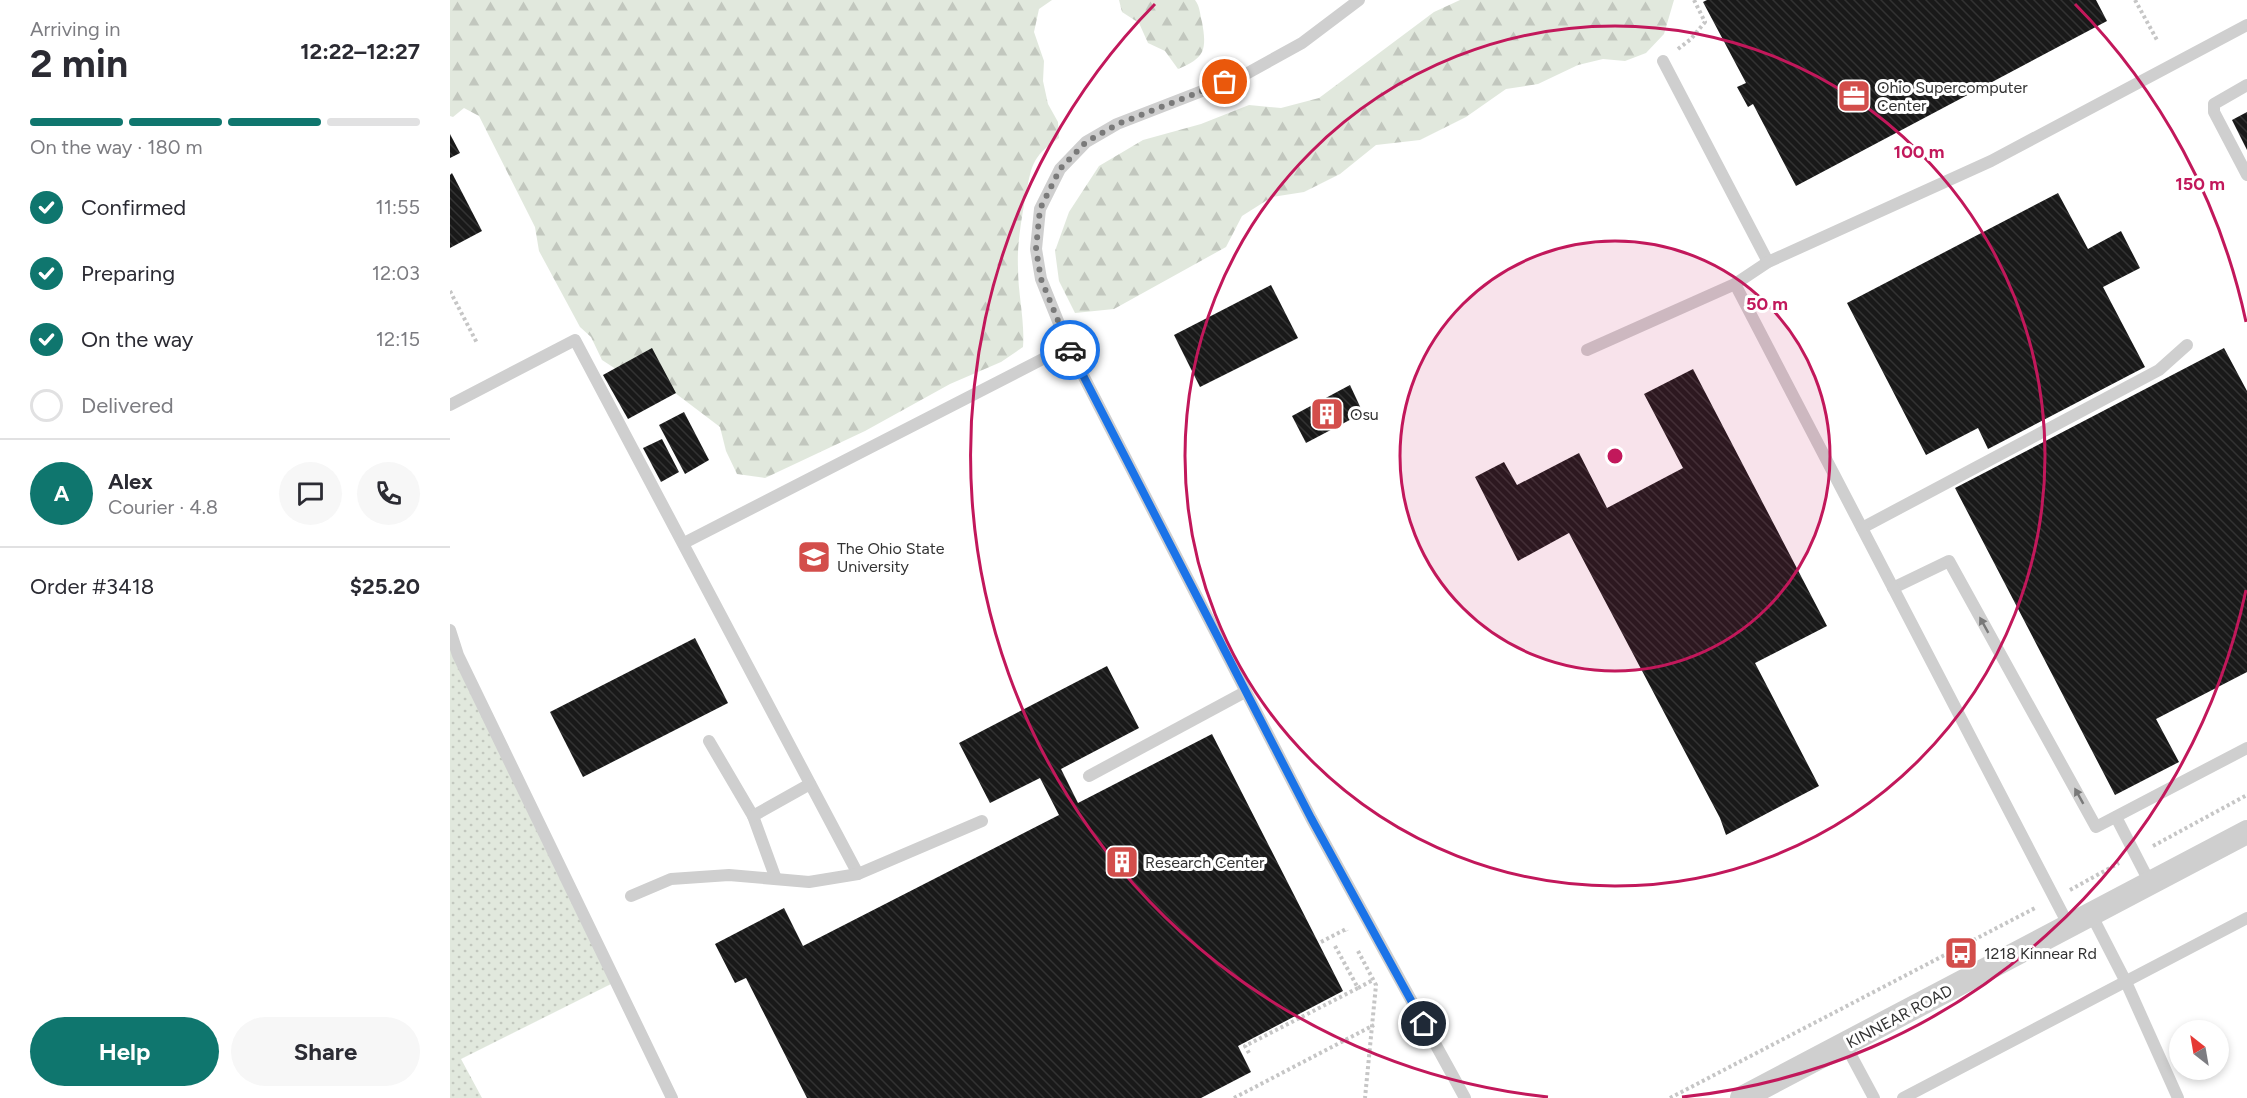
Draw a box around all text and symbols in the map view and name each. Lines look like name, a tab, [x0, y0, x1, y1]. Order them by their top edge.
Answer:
text: Arriving in	[30, 17, 120, 41]
text: 12:22–12:27	[300, 38, 420, 65]
text: 2 min	[30, 40, 128, 87]
pin	[1199, 56, 1250, 107]
icon: bag	[1208, 65, 1241, 98]
office icon: Ohio Supercomputer Center	[1836, 78, 1872, 114]
place label: Ohio Supercomputer Center	[1877, 78, 2028, 115]
text: On the way · 180 m	[30, 135, 203, 159]
text: 100 m	[1894, 141, 1944, 163]
text: 150 m	[2175, 173, 2225, 195]
icon: check	[30, 191, 63, 224]
text: Confirmed	[81, 194, 186, 221]
text: 11:55	[375, 195, 420, 219]
icon: check	[30, 257, 63, 290]
text: Preparing	[81, 260, 175, 287]
text: 12:03	[372, 261, 420, 285]
text: 50 m	[1746, 293, 1788, 315]
courier	[1040, 320, 1100, 380]
icon: check	[30, 323, 63, 356]
text: On the way	[81, 326, 193, 353]
text: 12:15	[376, 327, 420, 351]
icon: car	[1054, 334, 1087, 367]
text: Delivered	[81, 392, 174, 419]
building icon: Osu	[1309, 396, 1345, 432]
place label: Osu	[1350, 405, 1379, 424]
centre of rings	[1605, 446, 1625, 466]
button: chat	[279, 462, 342, 525]
button: phone	[357, 462, 420, 525]
text: Alex	[108, 468, 153, 495]
text: A	[54, 480, 69, 507]
text: Courier · 4.8	[108, 495, 218, 519]
school or university icon: The Ohio State University	[796, 539, 832, 575]
place label: The Ohio State University	[837, 539, 945, 576]
text: Order #3418	[30, 573, 154, 600]
text: $25.20	[350, 573, 420, 600]
one-way arrow	[1979, 617, 1989, 634]
one-way arrow	[2074, 787, 2084, 804]
building icon: Research Center	[1104, 844, 1140, 880]
place label: Research Center	[1145, 853, 1265, 872]
bus stop icon: 1218 Kinnear Rd	[1943, 935, 1979, 971]
place label: 1218 Kinnear Rd	[1984, 944, 2097, 963]
street label: KINNEAR ROAD	[1843, 980, 1956, 1052]
pin	[1398, 998, 1449, 1049]
icon: home	[1407, 1007, 1440, 1040]
button: Help	[30, 1017, 219, 1086]
button: Share	[231, 1017, 420, 1086]
north arrow	[2169, 1020, 2229, 1080]
map controls	[2169, 1020, 2229, 1080]

